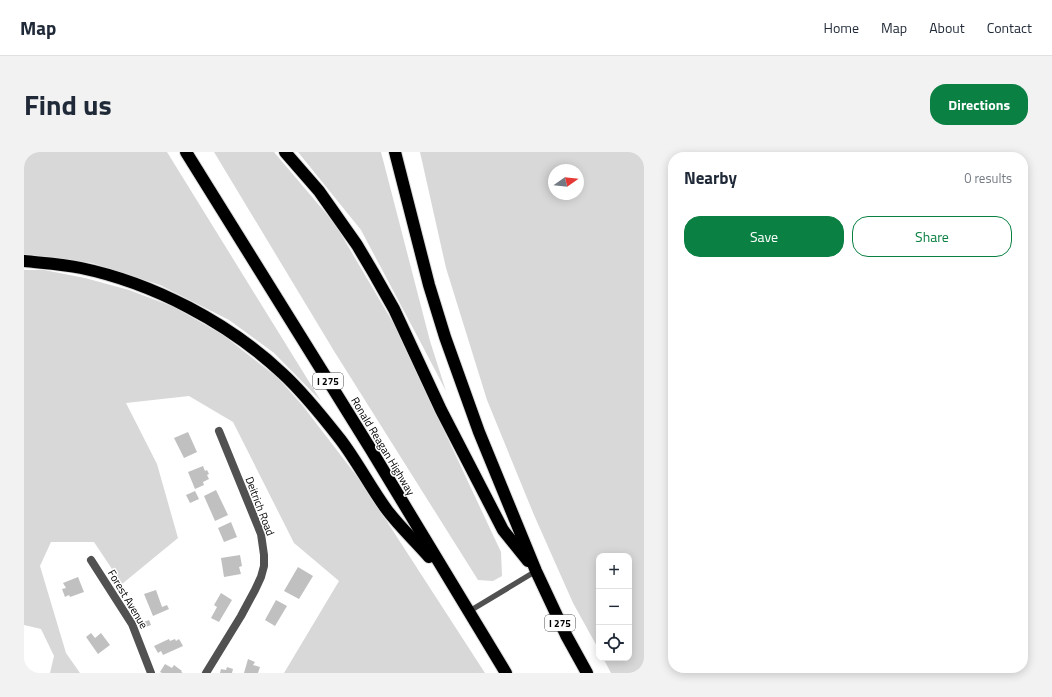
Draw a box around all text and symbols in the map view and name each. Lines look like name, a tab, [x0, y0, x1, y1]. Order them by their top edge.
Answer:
text: Map	[20, 13, 56, 42]
text: Home	[824, 17, 859, 38]
text: Map	[881, 17, 907, 38]
text: About	[929, 17, 965, 38]
text: Contact	[987, 17, 1032, 38]
text: Find us	[24, 83, 112, 126]
button: Directions	[930, 84, 1028, 125]
north arrow	[548, 164, 584, 200]
text: Nearby	[684, 165, 737, 191]
text: 0 results	[964, 168, 1012, 188]
button: Save	[684, 216, 844, 257]
button: Share	[852, 216, 1012, 257]
road number: I 275	[313, 373, 343, 389]
street label: Ronald Reagan Highway	[347, 394, 419, 499]
street label: Deitrich Road	[241, 474, 279, 538]
map controls	[596, 553, 632, 661]
button: +	[596, 553, 632, 589]
street label: Forest Avenue	[104, 566, 152, 632]
button: −	[596, 589, 632, 625]
road number: I 275	[545, 615, 575, 631]
button: locate	[596, 625, 632, 661]

